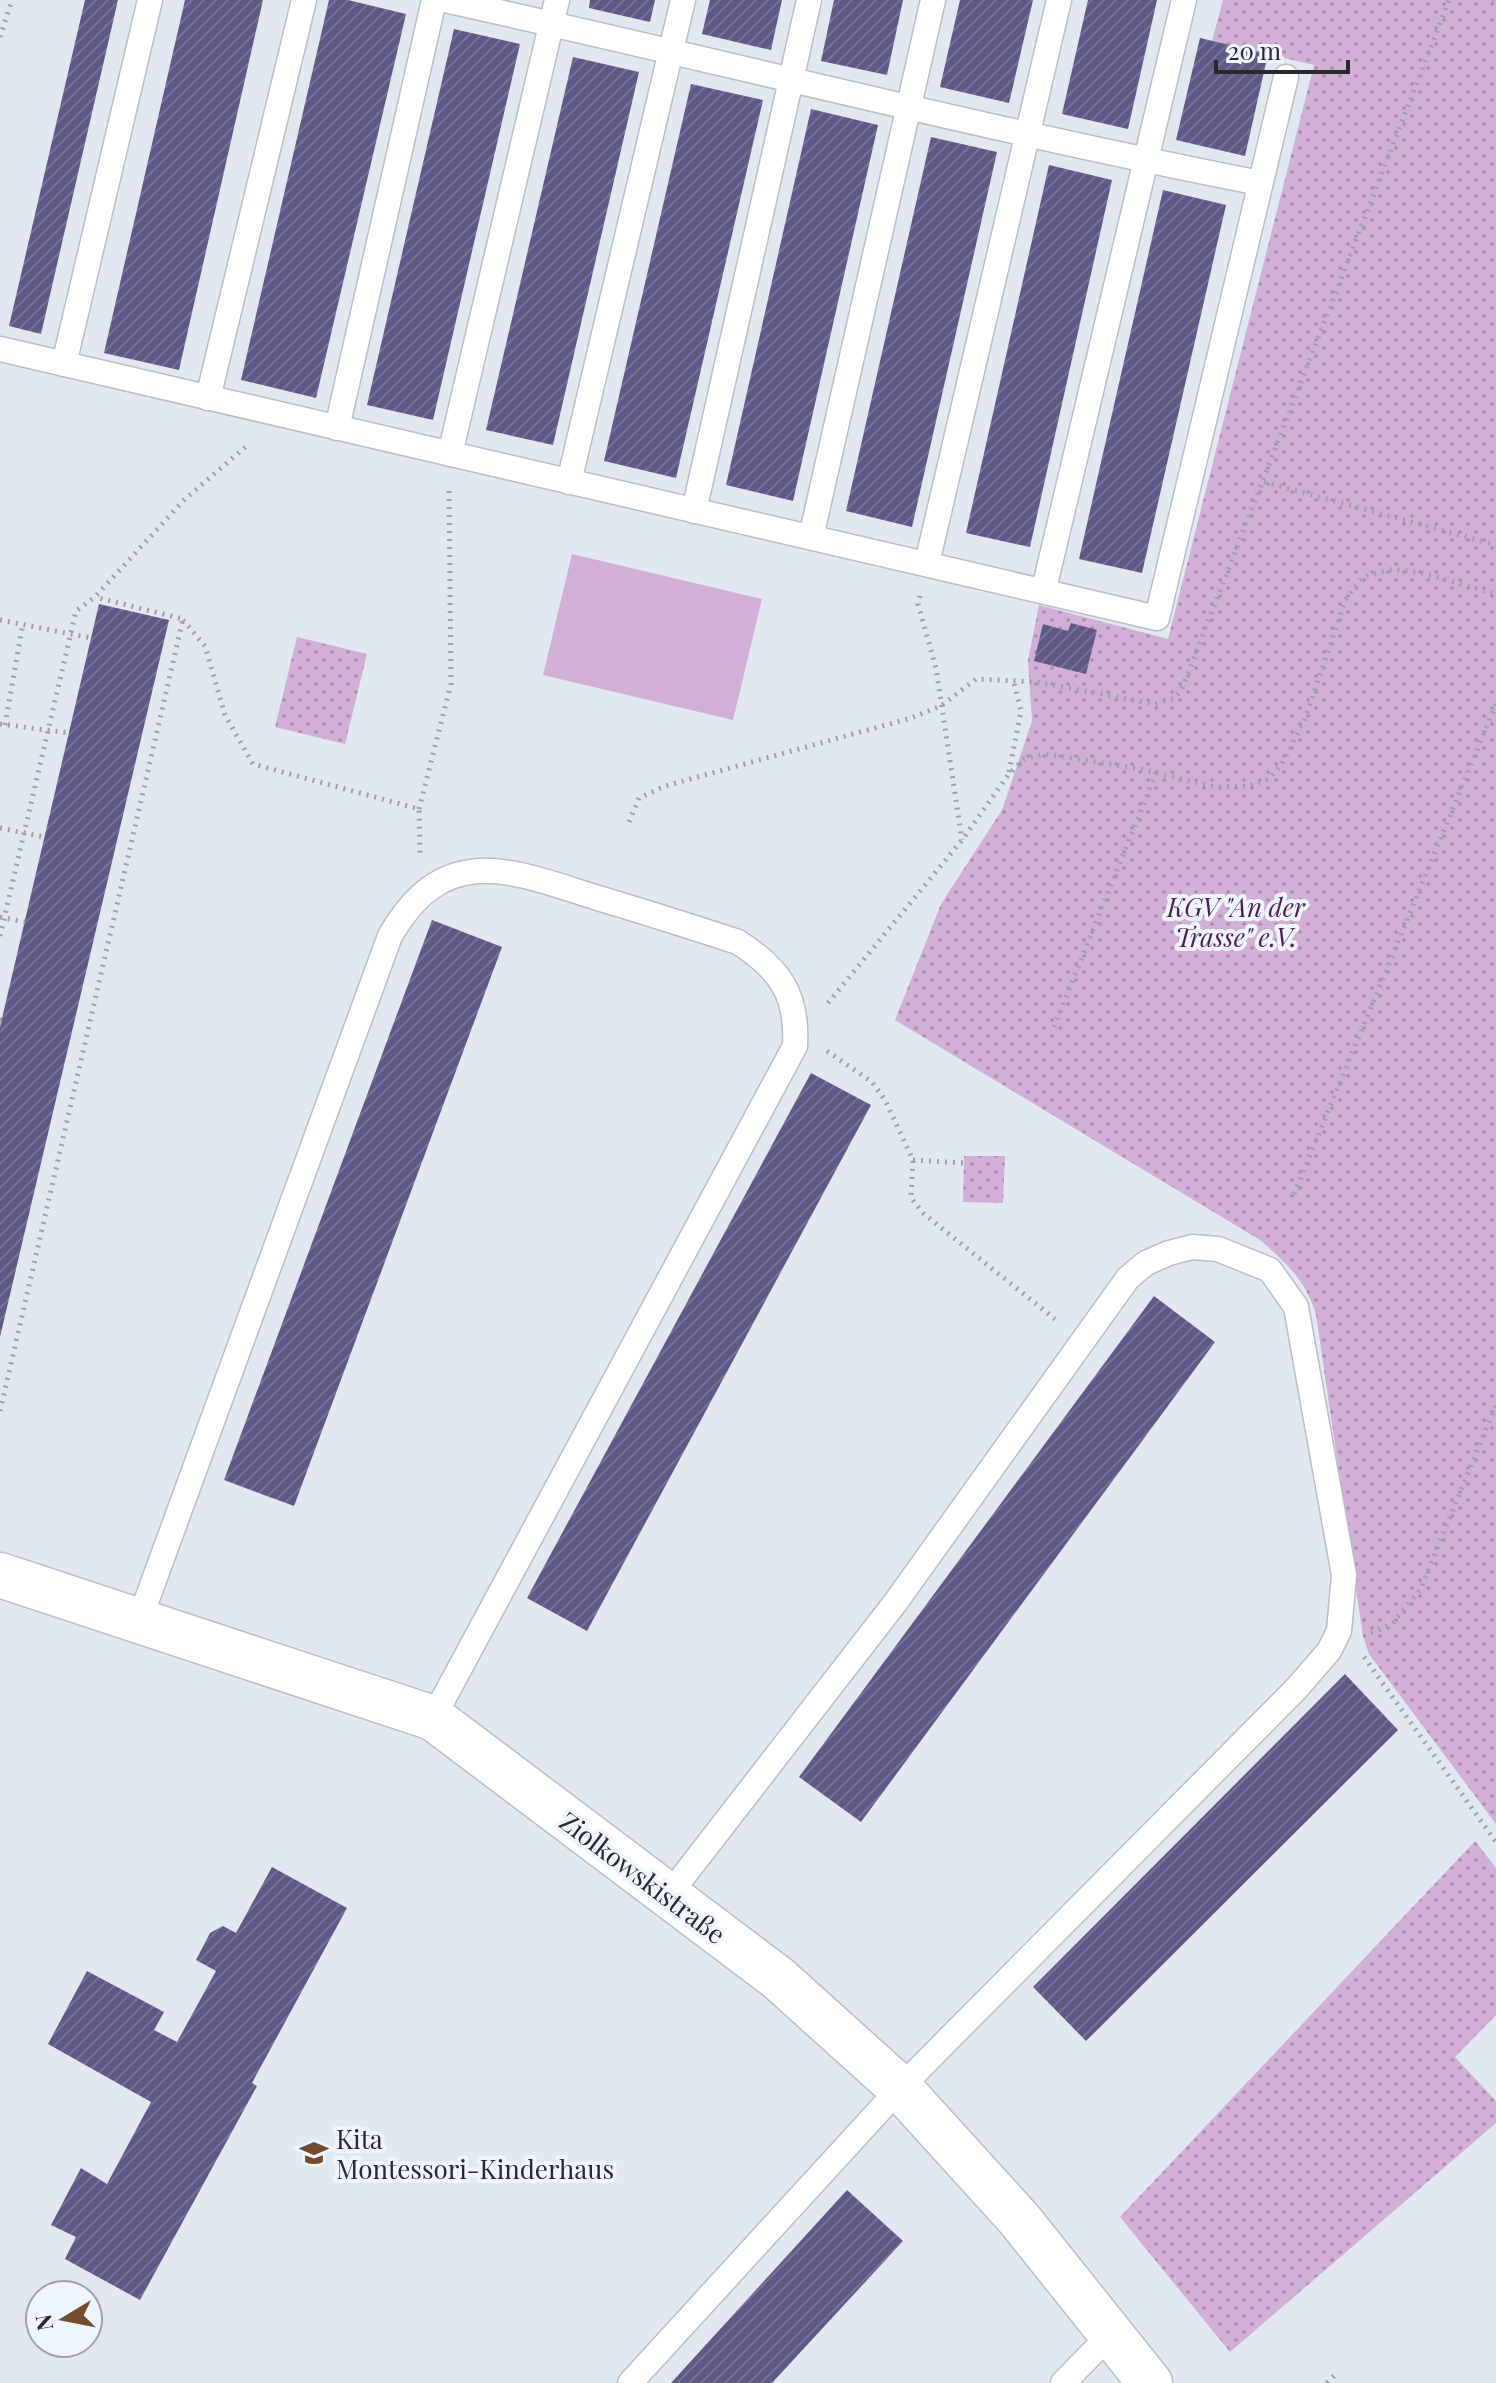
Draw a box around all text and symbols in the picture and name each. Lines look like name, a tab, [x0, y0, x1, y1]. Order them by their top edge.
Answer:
scale bar	[1216, 24, 1348, 74]
text: 20 m	[1228, 34, 1281, 66]
park label: KGV "An der Trasse" e.V.	[1166, 889, 1306, 954]
street label: Ziolkowskistraße	[553, 1803, 733, 1951]
place label: Kita Montessori-Kinderhaus	[336, 2121, 614, 2186]
school or university icon: Kita Montessori-Kinderhaus	[299, 2138, 329, 2168]
north arrow	[24, 2279, 104, 2359]
text: N	[27, 2312, 59, 2333]

